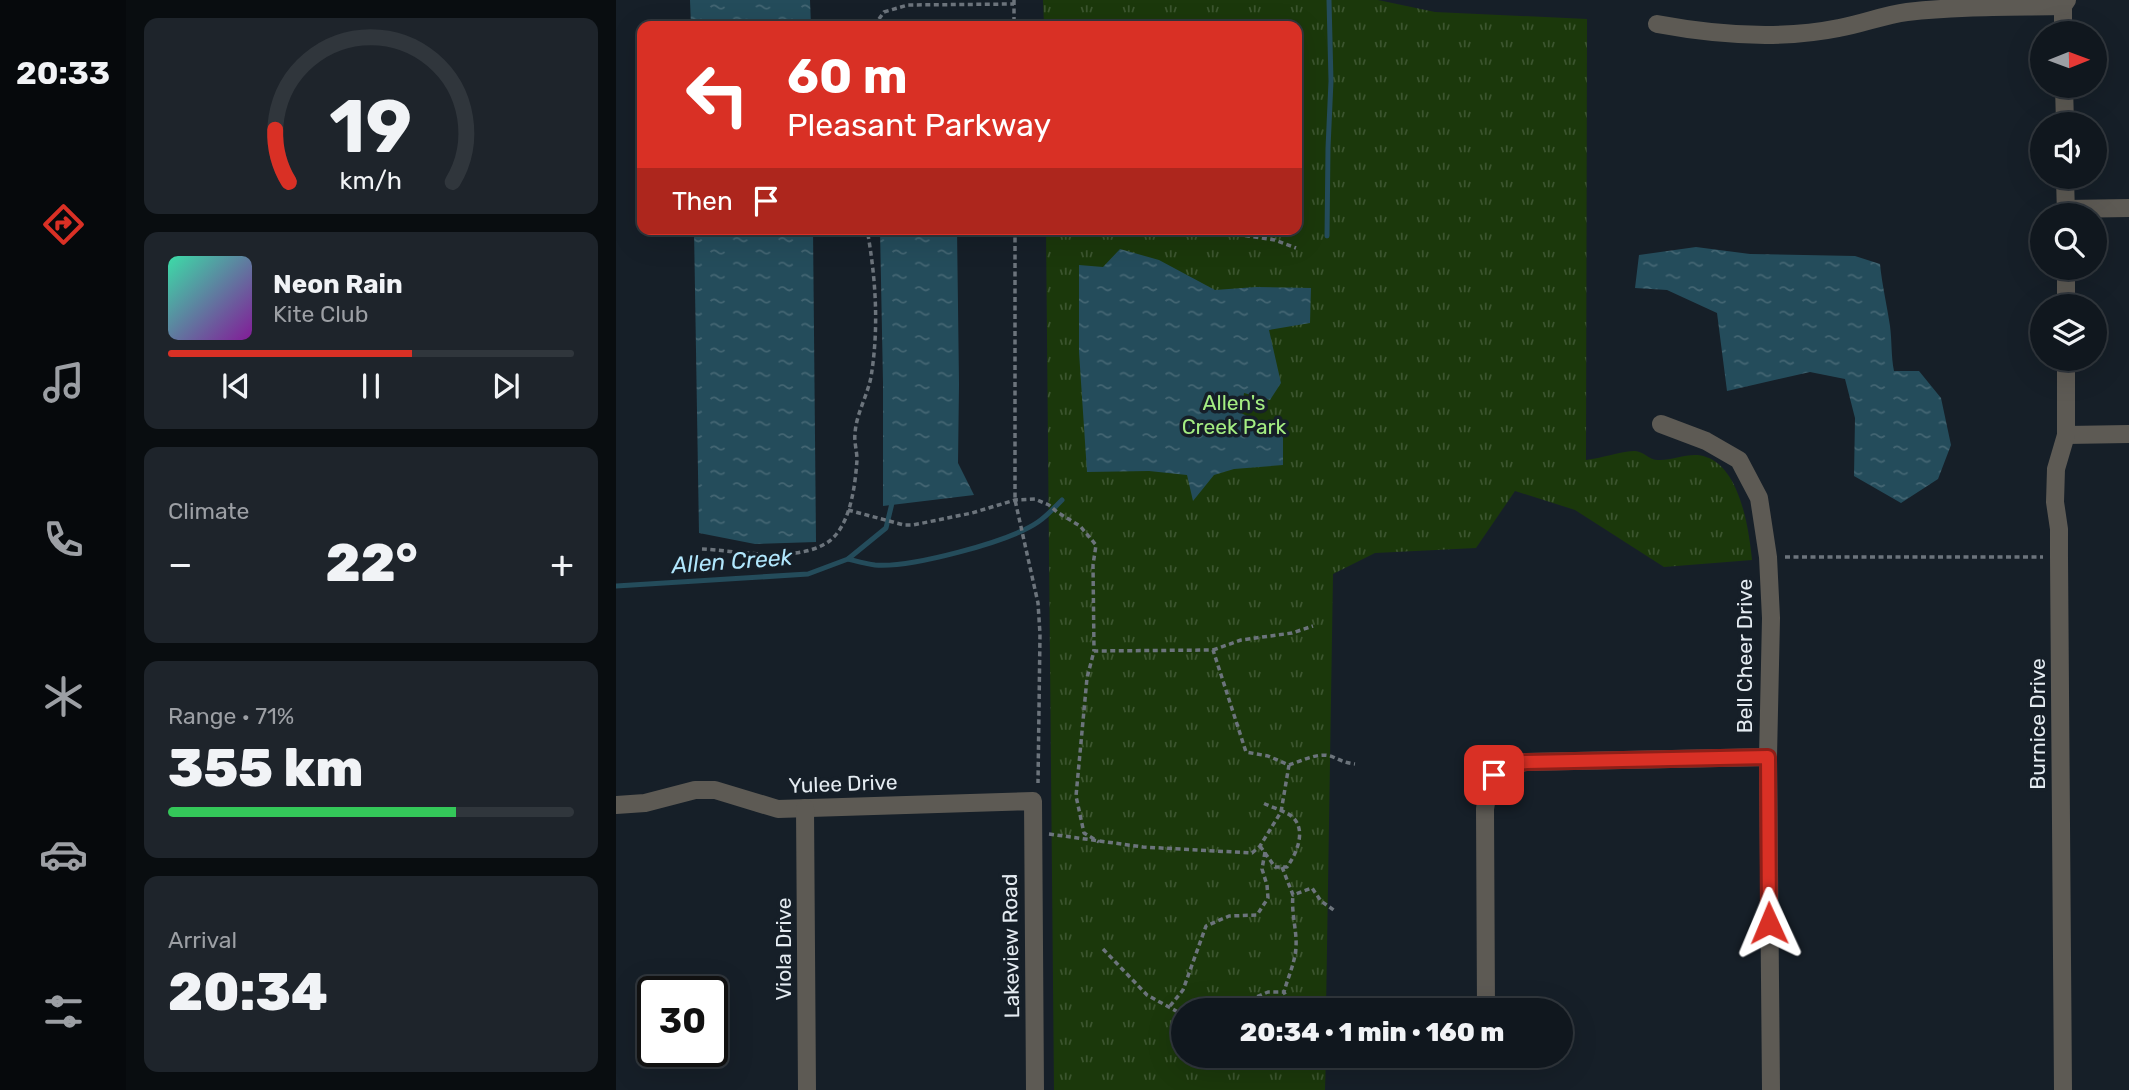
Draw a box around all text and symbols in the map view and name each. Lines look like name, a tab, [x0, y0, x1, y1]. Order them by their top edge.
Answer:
north arrow	[2030, 21, 2107, 98]
map controls	[2030, 21, 2107, 371]
text: 60 m	[787, 47, 908, 105]
icon: left	[672, 49, 763, 140]
text: 20:33	[16, 54, 110, 92]
text: 19	[330, 85, 412, 171]
text: Pleasant Parkway	[787, 106, 1051, 144]
button: sound	[2030, 112, 2107, 189]
text: km/h	[340, 166, 402, 195]
icon: arrive	[747, 182, 785, 220]
text: Then	[672, 186, 733, 217]
icon: directions	[39, 200, 88, 249]
button: search	[2030, 203, 2107, 280]
text: Neon Rain	[273, 269, 403, 300]
button: layers	[2030, 294, 2107, 371]
text: Kite Club	[273, 300, 368, 328]
icon: music	[39, 358, 88, 407]
icon: previous	[217, 367, 255, 405]
icon: pause	[352, 367, 390, 405]
icon: next	[487, 367, 525, 405]
park label: Allen's Creek Park	[1182, 390, 1287, 439]
text: Climate	[168, 497, 249, 525]
icon: phone	[39, 515, 88, 564]
text: 22°	[325, 532, 418, 594]
text: −	[168, 541, 193, 587]
text: +	[550, 541, 574, 587]
water label: Allen Creek	[670, 543, 794, 579]
street label: Bell Cheer Drive	[1732, 579, 1757, 733]
street label: Burnice Drive	[2025, 658, 2050, 790]
icon: climate	[39, 672, 88, 721]
text: Range · 71%	[168, 702, 294, 730]
text: 355 km	[168, 737, 364, 799]
pin	[1464, 745, 1524, 805]
icon: arrive	[1475, 756, 1513, 794]
street label: Yulee Drive	[788, 769, 898, 798]
icon: car	[39, 830, 88, 879]
street label: Lakeview Road	[997, 874, 1024, 1019]
position arrow	[1732, 886, 1806, 960]
street label: Viola Drive	[771, 897, 796, 1001]
text: Arrival	[168, 926, 237, 954]
text: 20:34	[168, 961, 328, 1023]
speed limit sign: 30	[637, 976, 728, 1067]
icon: filters	[39, 987, 88, 1036]
text: 20:34 · 1 min · 160 m	[1240, 1017, 1504, 1048]

